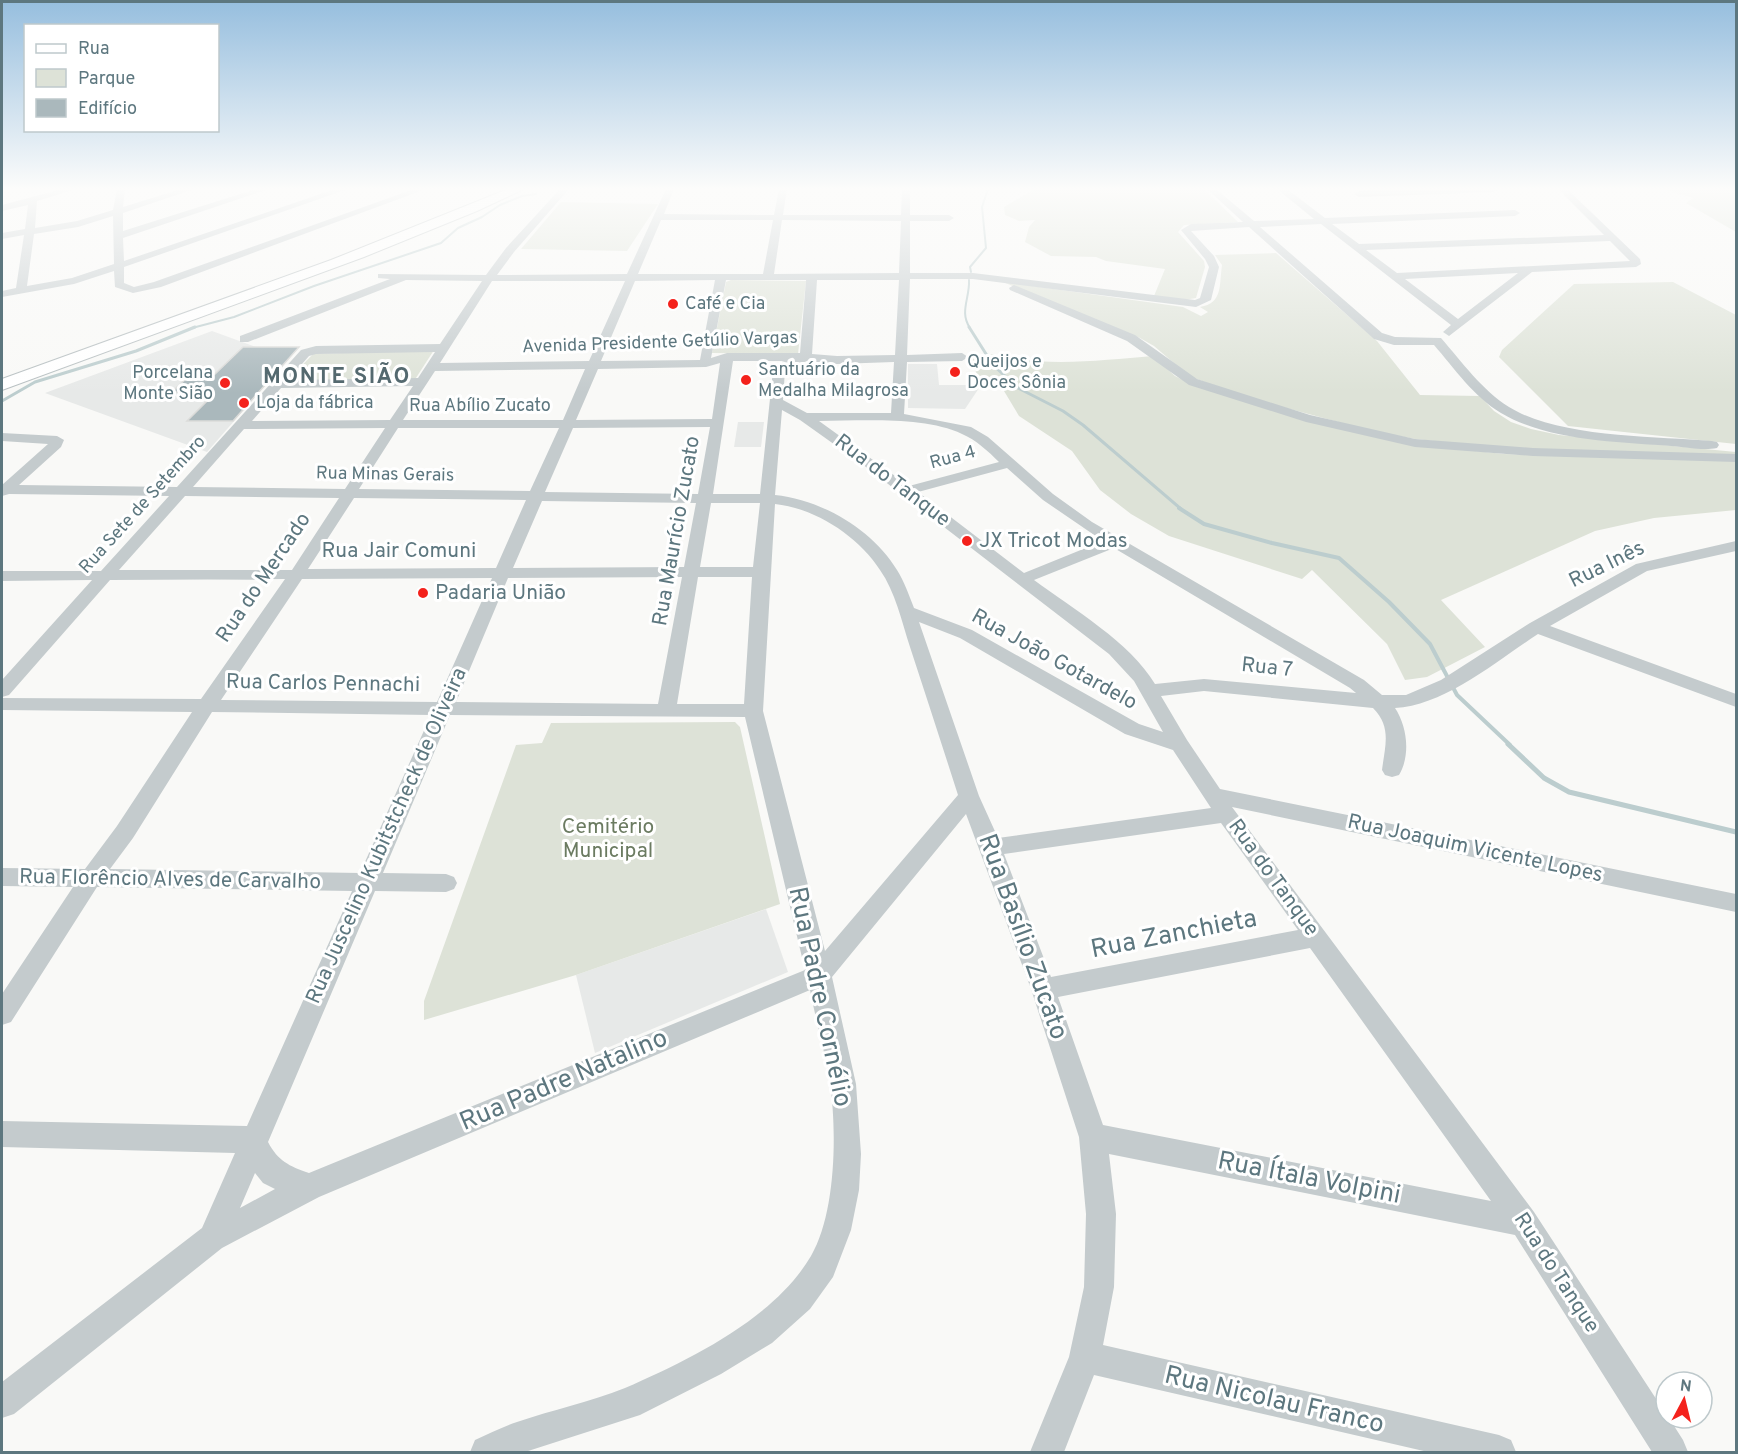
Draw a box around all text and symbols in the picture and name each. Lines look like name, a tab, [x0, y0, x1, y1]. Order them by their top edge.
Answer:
legend	[24, 24, 219, 132]
text: Rua	[78, 38, 109, 61]
text: Parque	[78, 68, 135, 91]
text: Edifício	[78, 98, 137, 121]
place label: Café e Cia	[685, 293, 765, 316]
marker: Café e Cia	[666, 297, 680, 311]
street label: Avenida Presidente Getúlio Vargas	[522, 327, 798, 359]
place label: Queijos e Doces Sônia	[967, 351, 1066, 395]
place label: Santuário da Medalha Milagrosa	[758, 359, 909, 403]
place label: Porcelana Monte Sião	[123, 362, 213, 406]
district label: MONTE SIÃO	[263, 362, 411, 391]
marker: Queijos e Doces Sônia	[948, 365, 962, 379]
marker: Santuário da Medalha Milagrosa	[739, 373, 753, 387]
marker: Porcelana Monte Sião	[218, 376, 232, 390]
place label: Loja da fábrica	[256, 392, 373, 415]
street label: Rua Abílio Zucato	[409, 395, 551, 418]
marker: Loja da fábrica	[237, 396, 251, 410]
street label: Rua do Tanque	[829, 429, 955, 533]
street label: Rua Sete de Setembro	[75, 431, 211, 579]
street label: Rua Maurício Zucato	[647, 434, 707, 628]
street label: Rua 4	[927, 441, 979, 475]
street label: Rua Minas Gerais	[316, 462, 454, 488]
street label: Rua do Mercado	[211, 508, 317, 648]
place label: JX Tricot Modas	[979, 528, 1128, 555]
marker: JX Tricot Modas	[960, 534, 974, 548]
street label: Rua Inês	[1565, 535, 1649, 595]
street label: Rua Jair Comuni	[322, 538, 476, 565]
place label: Padaria União	[435, 580, 566, 607]
marker: Padaria União	[416, 586, 430, 600]
street label: Rua João Gotardelo	[966, 603, 1142, 717]
street label: Rua 7	[1240, 652, 1294, 684]
street label: Rua Juscelino Kubitstcheck de Oliveira	[300, 664, 474, 1008]
street label: Rua Carlos Pennachi	[226, 669, 420, 699]
street label: Rua Joaquim Vicente Lopes	[1345, 809, 1605, 889]
park label: Cemitério Municipal	[562, 814, 654, 865]
street label: Rua do Tanque	[1221, 814, 1325, 942]
street label: Rua Basílio Zucato	[969, 830, 1075, 1044]
street label: Rua Florêncio Alves de Carvalho	[19, 864, 321, 896]
street label: Rua Padre Cornélio	[780, 884, 858, 1110]
street label: Rua Zanchieta	[1088, 903, 1260, 967]
street label: Rua Padre Natalino	[455, 1022, 673, 1140]
street label: Rua Ítala Volpini	[1215, 1143, 1404, 1213]
street label: Rua do Tanque	[1507, 1208, 1605, 1338]
street label: Rua Nicolau Franco	[1161, 1360, 1387, 1442]
north arrow	[1654, 1370, 1714, 1430]
text: N	[1679, 1376, 1693, 1398]

